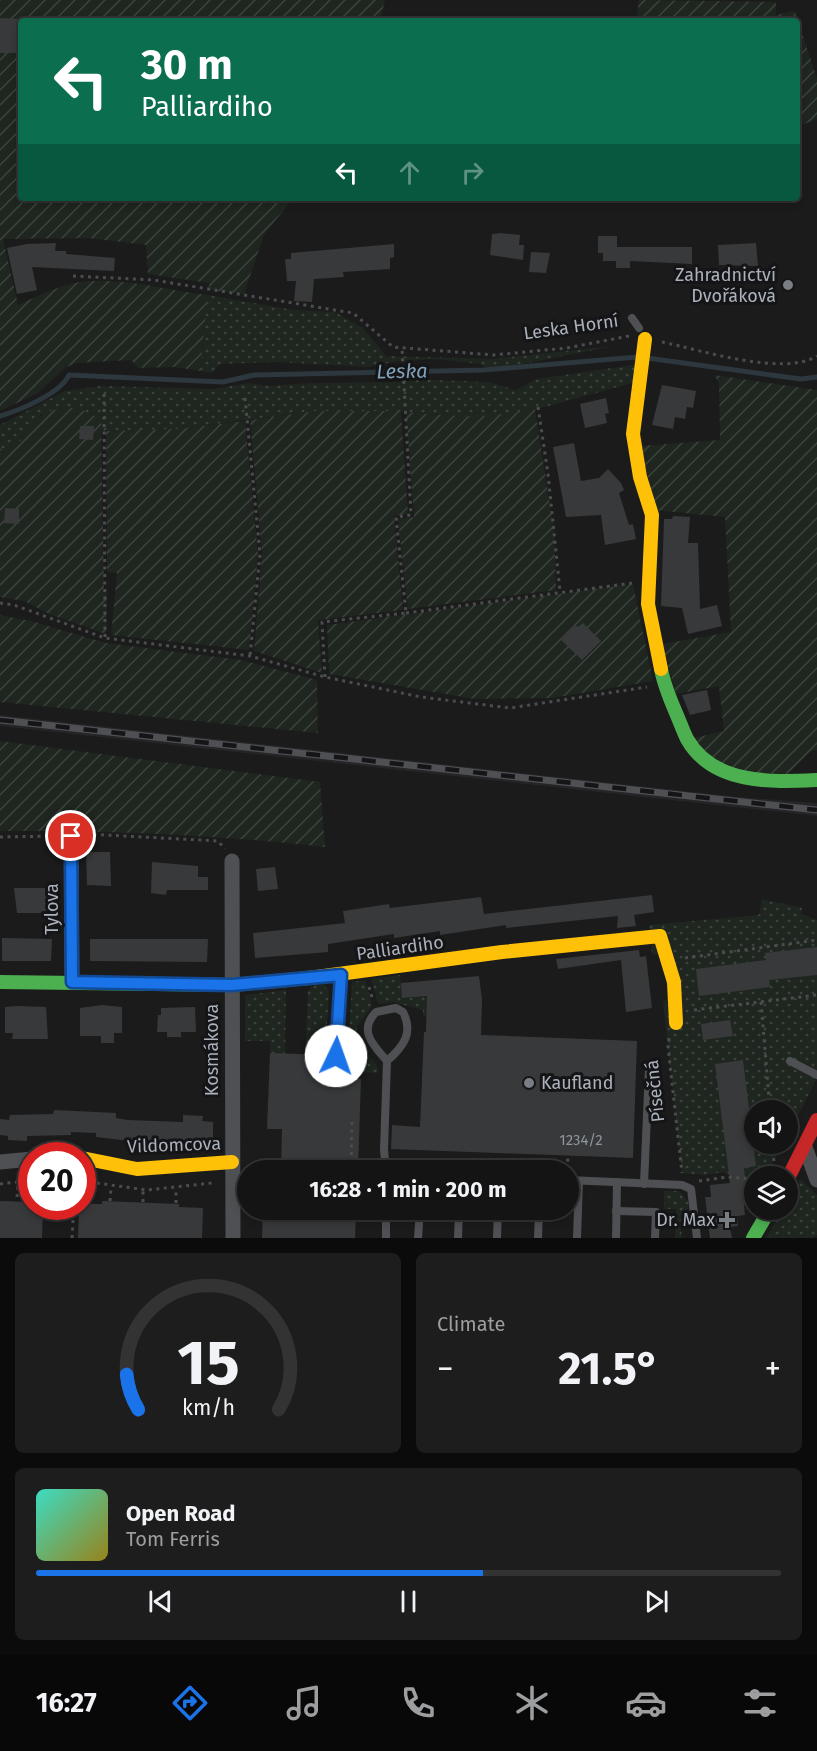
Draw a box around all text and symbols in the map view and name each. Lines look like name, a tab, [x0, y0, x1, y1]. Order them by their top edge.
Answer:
text: 30 m	[141, 40, 233, 90]
icon: left	[42, 42, 120, 120]
text: Palliardiho	[141, 91, 273, 123]
icon: left	[330, 156, 363, 189]
icon: ahead	[393, 156, 426, 189]
icon: right	[456, 156, 489, 189]
place label: Zahradnictví Dvořáková	[675, 264, 776, 307]
marker: Zahradnictví Dvořáková	[781, 278, 795, 292]
street label: Leska Horní	[522, 309, 620, 345]
water label: Leska	[376, 359, 428, 383]
pin	[45, 810, 96, 861]
icon: arrive	[54, 819, 87, 852]
street label: Tylova	[41, 883, 63, 935]
street label: Palliardiho	[355, 931, 445, 965]
street label: Kosmákova	[201, 1004, 223, 1096]
position arrow	[304, 1024, 368, 1088]
street label: Písečná	[641, 1059, 669, 1123]
place label: Kaufland	[541, 1072, 613, 1094]
marker: Kaufland	[522, 1076, 536, 1090]
map controls	[744, 1100, 798, 1220]
button: sound	[744, 1100, 798, 1154]
house number: 1234/2	[559, 1131, 603, 1149]
street label: Vildomcova	[127, 1132, 221, 1158]
speed limit sign: 20	[18, 1142, 96, 1220]
button: layers	[744, 1166, 798, 1220]
text: 16:28 · 1 min · 200 m	[309, 1176, 507, 1203]
place label: Dr. Max	[656, 1209, 715, 1231]
marker: Dr. Max	[720, 1213, 734, 1227]
text: Climate	[437, 1312, 505, 1336]
text: 15	[177, 1326, 239, 1401]
text: 21.5°	[558, 1342, 660, 1396]
text: −	[437, 1349, 454, 1389]
text: +	[765, 1349, 781, 1389]
text: km/h	[181, 1395, 235, 1421]
text: Open Road	[126, 1500, 236, 1527]
text: Tom Ferris	[126, 1527, 220, 1551]
icon: previous	[144, 1585, 177, 1618]
icon: pause	[392, 1585, 425, 1618]
icon: next	[640, 1585, 673, 1618]
icon: directions	[169, 1682, 211, 1724]
icon: music	[283, 1682, 325, 1724]
icon: phone	[397, 1682, 439, 1724]
icon: climate	[511, 1682, 553, 1724]
icon: car	[625, 1682, 667, 1724]
icon: filters	[739, 1682, 781, 1724]
text: 16:27	[36, 1687, 97, 1719]

